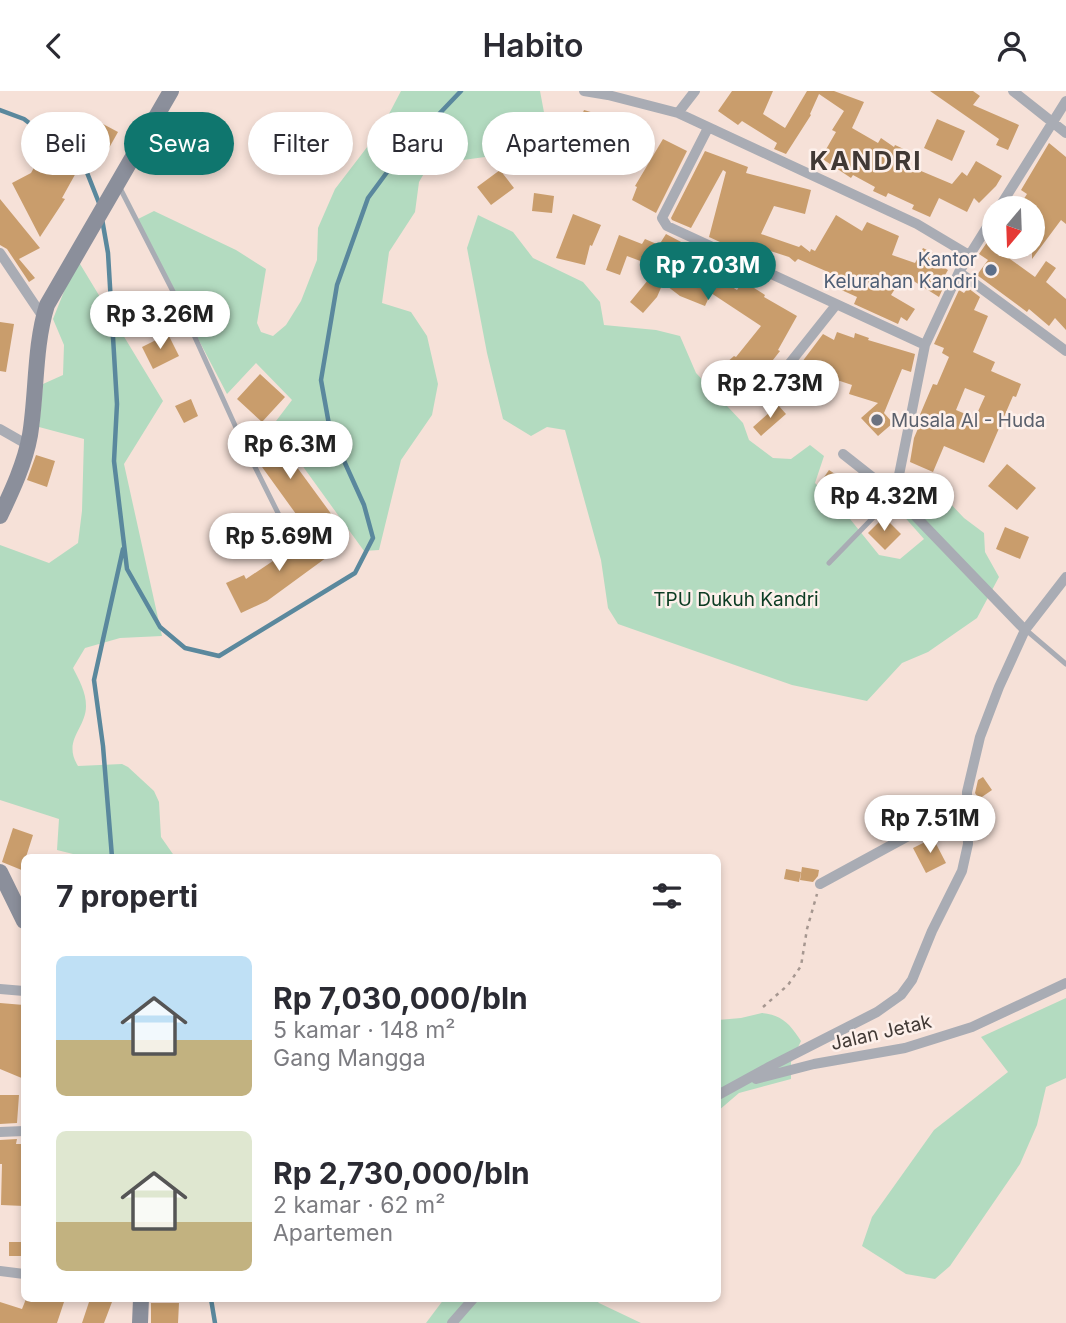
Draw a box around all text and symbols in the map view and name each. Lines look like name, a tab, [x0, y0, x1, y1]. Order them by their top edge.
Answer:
text: Habito	[482, 26, 584, 65]
icon: back	[35, 27, 73, 65]
icon: person	[993, 27, 1031, 65]
chip: Beli	[21, 112, 110, 175]
chip: Sewa	[124, 112, 234, 175]
chip: Filter	[248, 112, 353, 175]
chip: Baru	[367, 112, 468, 175]
chip: Apartemen	[482, 112, 655, 175]
district label: KANDRI	[809, 145, 923, 176]
north arrow	[982, 196, 1045, 259]
map controls	[982, 196, 1045, 259]
pin: Rp 7.03M	[636, 243, 780, 302]
place label: Kantor Kelurahan Kandri	[823, 248, 977, 293]
text: Rp 7.03M	[656, 251, 760, 279]
marker: Kantor Kelurahan Kandri	[983, 262, 999, 278]
pin: Rp 3.26M	[88, 292, 232, 351]
text: Rp 3.26M	[106, 300, 214, 328]
pin: Rp 2.73M	[698, 361, 842, 420]
text: Rp 2.73M	[717, 369, 823, 397]
place label: Musala Al - Huda	[891, 409, 1046, 432]
marker: Musala Al - Huda	[869, 412, 885, 428]
pin: Rp 6.3M	[225, 421, 355, 481]
text: Rp 6.3M	[244, 430, 336, 458]
pin: Rp 4.32M	[812, 473, 956, 533]
text: Rp 4.32M	[830, 482, 938, 510]
pin: Rp 5.69M	[207, 513, 351, 573]
text: Rp 5.69M	[225, 522, 333, 550]
park label: TPU Dukuh Kandri	[653, 588, 819, 611]
pin: Rp 7.51M	[858, 795, 1002, 855]
text: Rp 7.51M	[880, 804, 980, 832]
icon: filters	[648, 877, 686, 915]
text: 7 properti	[56, 878, 198, 914]
text: Rp 7,030,000/bln	[273, 980, 528, 1016]
icon: home	[112, 984, 196, 1068]
street label: Jalan Jetak	[828, 1010, 934, 1055]
text: 5 kamar · 148 m²	[273, 1016, 456, 1044]
text: Gang Mangga	[273, 1044, 426, 1072]
text: Rp 2,730,000/bln	[273, 1155, 530, 1191]
icon: home	[112, 1159, 196, 1243]
text: 2 kamar · 62 m²	[273, 1191, 445, 1219]
text: Apartemen	[273, 1219, 393, 1247]

